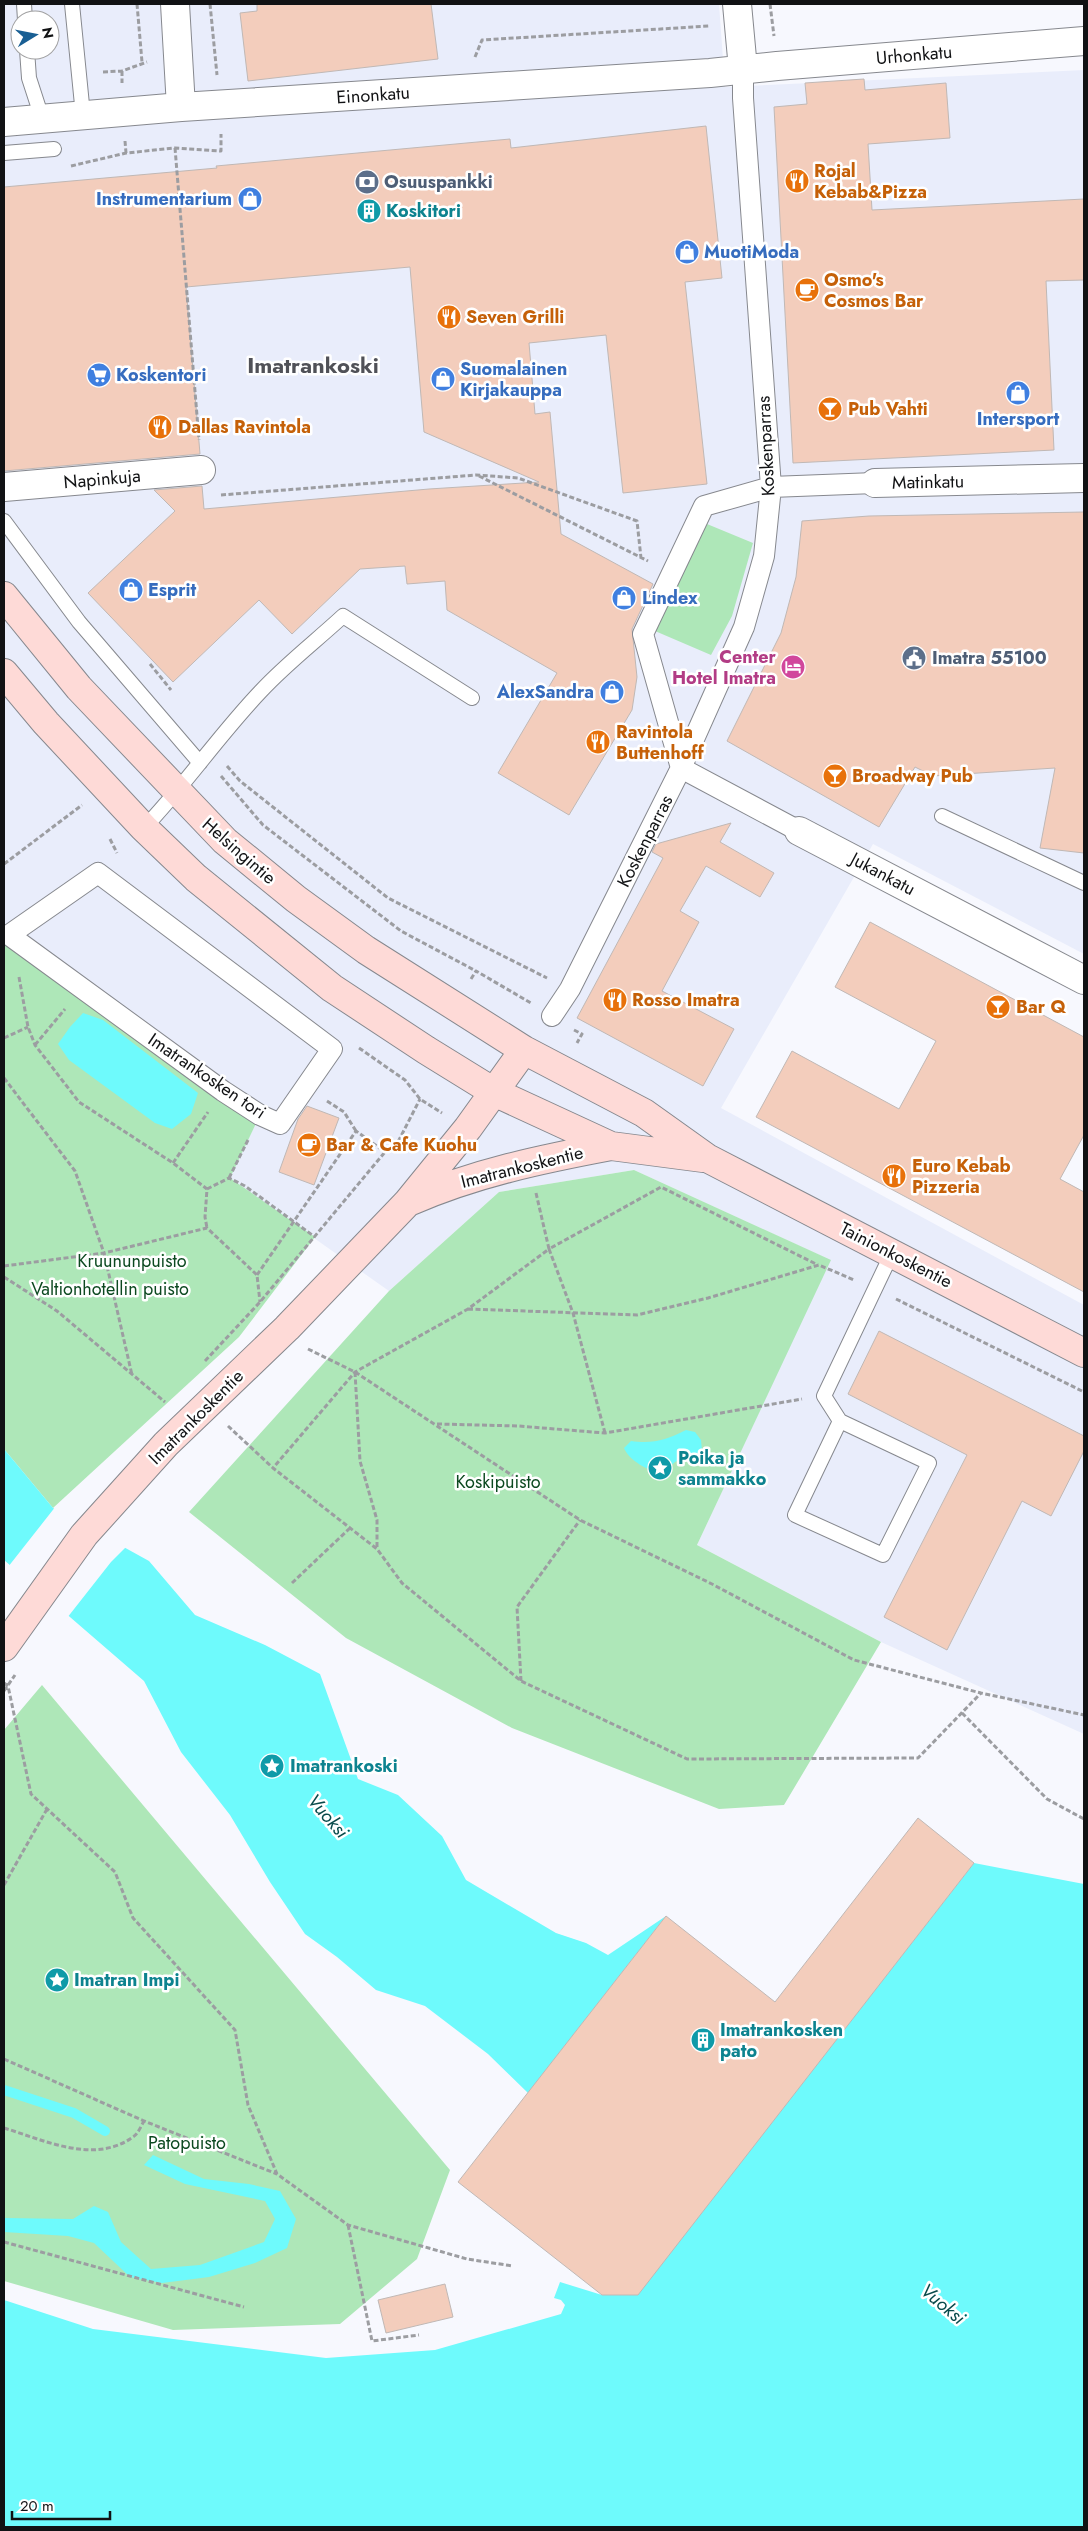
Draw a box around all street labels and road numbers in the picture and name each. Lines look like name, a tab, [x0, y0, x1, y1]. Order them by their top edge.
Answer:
street label: Urhonkatu	[875, 39, 953, 71]
street label: Einonkatu	[335, 79, 411, 111]
street label: Koskenparras	[750, 395, 782, 497]
street label: Napinkuja	[62, 463, 142, 495]
street label: Matinkatu	[892, 468, 964, 496]
street label: Koskenparras	[611, 790, 679, 892]
street label: Helsingintie	[196, 812, 282, 890]
street label: Jukankatu	[844, 845, 920, 902]
street label: Imatrankosken tori	[143, 1027, 271, 1125]
street label: Imatrankoskentie	[458, 1139, 586, 1195]
street label: Tainionkoskentie	[835, 1216, 957, 1294]
street label: Imatrankoskentie	[143, 1364, 249, 1470]

